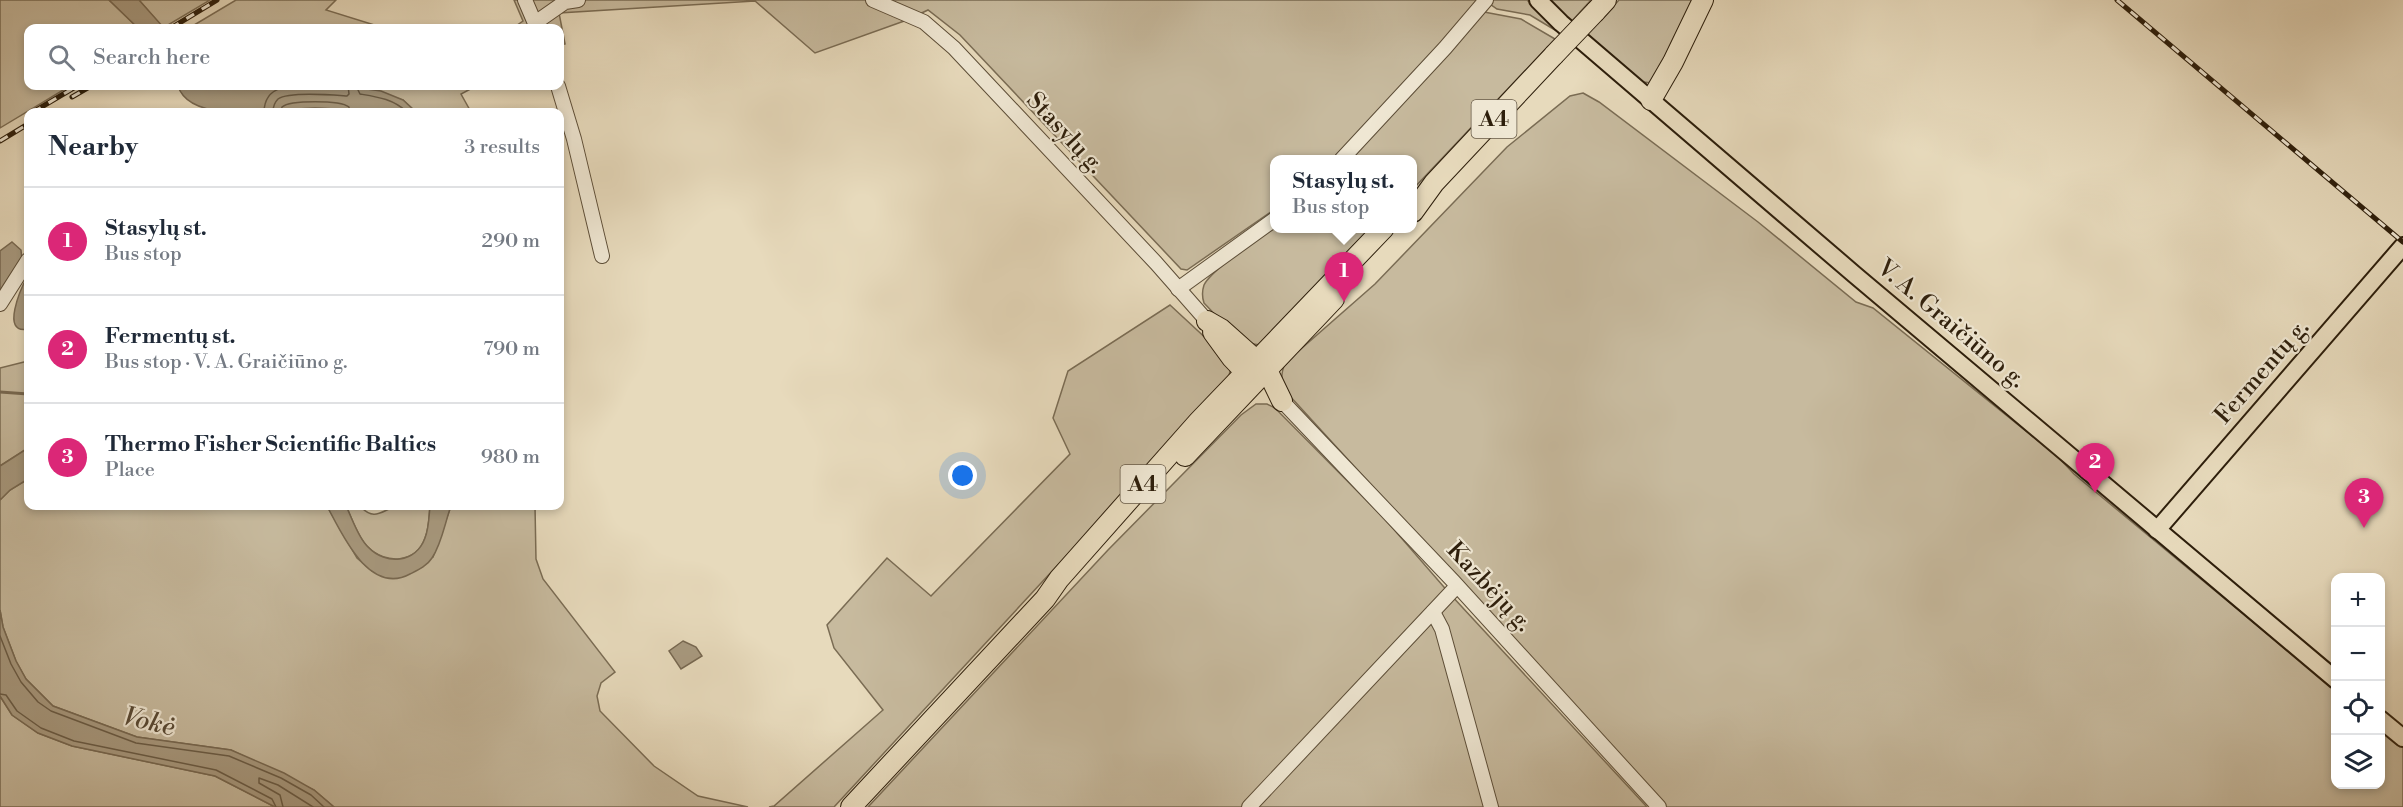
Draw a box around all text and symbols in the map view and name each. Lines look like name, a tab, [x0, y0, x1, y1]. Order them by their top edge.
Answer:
search box	[24, 24, 564, 90]
icon: search	[45, 41, 78, 74]
text: Search here	[93, 44, 210, 71]
street label: Stasylų g.	[1020, 86, 1110, 180]
road number: A4	[1472, 100, 1516, 138]
text: Nearby	[48, 131, 138, 163]
text: 3 results	[464, 135, 540, 160]
popup	[1270, 155, 1417, 233]
text: Stasylų st.	[1293, 168, 1394, 195]
text: Bus stop	[1293, 195, 1369, 220]
text: Stasylų st.	[105, 215, 207, 242]
text: 1	[63, 229, 72, 254]
text: 290 m	[482, 229, 540, 254]
text: Bus stop	[105, 242, 182, 267]
pin: 1	[1324, 252, 1364, 302]
street label: V. A. Graičiūno g.	[1870, 252, 2031, 395]
street label: Fermentų g.	[2208, 313, 2316, 431]
text: Fermentų st.	[105, 323, 236, 350]
text: 2	[61, 337, 74, 362]
text: 790 m	[483, 337, 540, 362]
text: Bus stop · V. A. Graičiūno g.	[105, 350, 348, 375]
text: Thermo Fisher Scientific Baltics	[105, 431, 436, 458]
pin: 2	[2076, 444, 2114, 493]
text: 3	[61, 445, 74, 470]
text: 980 m	[481, 445, 540, 470]
text: Place	[105, 458, 155, 483]
your location	[948, 461, 977, 490]
road number: A4	[1120, 465, 1166, 503]
pin: 3	[2344, 478, 2384, 528]
street label: Kazbėjų g.	[1440, 536, 1538, 638]
map controls	[2331, 573, 2385, 789]
button: +	[2331, 573, 2385, 627]
button: −	[2331, 627, 2385, 681]
button: locate	[2331, 681, 2385, 735]
water label: Vokė	[120, 701, 178, 743]
button: layers	[2331, 735, 2385, 789]

